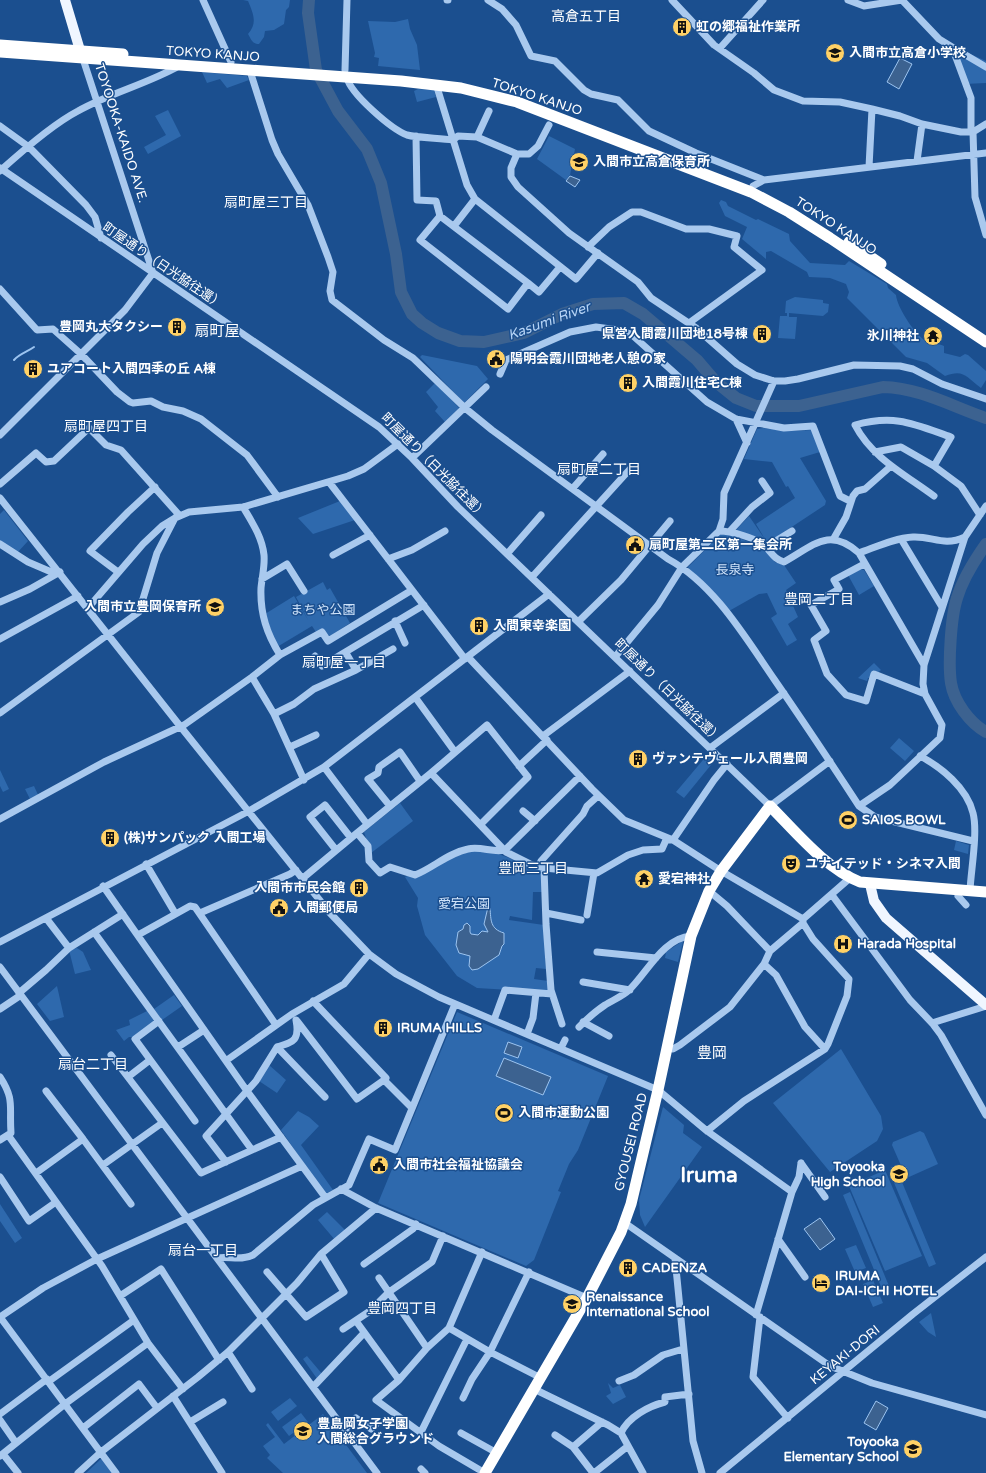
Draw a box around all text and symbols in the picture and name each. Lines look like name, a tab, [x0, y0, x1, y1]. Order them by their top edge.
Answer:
district label: 高倉五丁目	[551, 8, 621, 25]
building icon: 虹の郷福祉作業所	[671, 16, 693, 38]
place label: 虹の郷福祉作業所	[696, 19, 800, 35]
school or university icon: 入間市立高倉小学校	[824, 42, 846, 64]
street label: TOKYO KANJO	[166, 43, 260, 65]
place label: 入間市立高倉小学校	[849, 45, 966, 61]
street label: TOYOOKA-KAIDO AVE.	[91, 61, 151, 205]
street label: TOKYO KANJO	[490, 75, 584, 119]
school or university icon: 入間市立高倉保育所	[568, 151, 590, 173]
place label: 入間市立高倉保育所	[593, 154, 710, 170]
district label: 扇町屋三丁目	[224, 194, 308, 211]
street label: TOKYO KANJO	[792, 194, 880, 258]
street label: 町屋通り（日光脇往還）	[99, 219, 227, 313]
water label: Kasumi River	[505, 298, 594, 344]
building icon: 豊岡丸大タクシー	[166, 316, 188, 338]
place label: 豊岡丸大タクシー	[59, 319, 163, 335]
district label: 扇町屋	[194, 322, 240, 340]
building icon: 県営入間霞川団地18号棟	[751, 323, 773, 345]
temple icon: 氷川神社	[922, 325, 944, 347]
place label: 県営入間霞川団地18号棟	[602, 326, 748, 342]
place label: 氷川神社	[867, 328, 919, 344]
public building icon: 陽明会霞川団地老人憩の家	[485, 348, 507, 370]
place label: 陽明会霞川団地老人憩の家	[510, 351, 666, 367]
building icon: ユアコート入間四季の丘 A棟	[22, 358, 44, 380]
place label: ユアコート入間四季の丘 A棟	[47, 361, 216, 377]
building icon: 入間霞川住宅C棟	[617, 372, 639, 394]
place label: 入間霞川住宅C棟	[642, 375, 742, 391]
street label: 町屋通り（日光脇往還）	[378, 410, 490, 522]
district label: 扇町屋四丁目	[64, 418, 148, 435]
district label: 扇町屋二丁目	[557, 461, 641, 478]
public building icon: 扇町屋第二区第一集会所	[624, 534, 646, 556]
place label: 扇町屋第二区第一集会所	[649, 537, 792, 553]
park label: 長泉寺	[715, 562, 755, 578]
district label: 豊岡二丁目	[784, 591, 854, 608]
school or university icon: 入間市立豊岡保育所	[204, 596, 226, 618]
place label: 入間市立豊岡保育所	[84, 599, 201, 615]
park label: まちや公園	[290, 602, 356, 618]
building icon: 入間東幸楽園	[468, 615, 490, 637]
place label: 入間東幸楽園	[493, 618, 571, 634]
street label: 町屋通り（日光脇往還）	[611, 636, 725, 746]
district label: 扇町屋一丁目	[302, 654, 386, 671]
building icon: ヴァンテヴェール入間豊岡	[627, 748, 649, 770]
place label: ヴァンテヴェール入間豊岡	[652, 751, 808, 767]
sports icon: SAIOS BOWL	[837, 809, 859, 831]
place label: SAIOS BOWL	[862, 812, 946, 828]
building icon: (株)サンパック 入間工場	[99, 827, 121, 849]
place label: (株)サンパック 入間工場	[124, 830, 266, 846]
theatre icon: ユナイテッド・シネマ入間	[780, 853, 802, 875]
place label: ユナイテッド・シネマ入間	[805, 856, 961, 872]
district label: 豊岡三丁目	[498, 860, 568, 877]
temple icon: 愛宕神社	[633, 868, 655, 890]
place label: 愛宕神社	[658, 871, 710, 887]
building icon: 入間市市民会館	[348, 877, 370, 899]
place label: 入間市市民会館	[254, 880, 345, 896]
park label: 愛宕公園	[438, 896, 490, 912]
public building icon: 入間郵便局	[268, 897, 290, 919]
place label: 入間郵便局	[293, 900, 358, 916]
hospital icon: Harada Hospital	[832, 933, 854, 955]
place label: Harada Hospital	[857, 936, 956, 952]
building icon: IRUMA HILLS	[372, 1017, 394, 1039]
place label: IRUMA HILLS	[397, 1020, 482, 1036]
district label: 豊岡	[697, 1044, 727, 1062]
district label: 扇台二丁目	[58, 1056, 128, 1073]
street label: GYOUSEI ROAD	[611, 1091, 651, 1193]
sports icon: 入間市運動公園	[493, 1102, 515, 1124]
place label: 入間市運動公園	[518, 1105, 609, 1121]
public building icon: 入間市社会福祉協議会	[368, 1154, 390, 1176]
place label: 入間市社会福祉協議会	[393, 1157, 523, 1173]
place label: Toyooka High School	[811, 1159, 885, 1190]
district label: Iruma	[680, 1163, 738, 1188]
school or university icon: Toyooka High School	[888, 1163, 910, 1185]
district label: 扇台一丁目	[168, 1242, 238, 1259]
building icon: CADENZA	[617, 1257, 639, 1279]
place label: CADENZA	[642, 1260, 708, 1276]
place label: IRUMA DAI-ICHI HOTEL	[835, 1268, 937, 1299]
hotel icon: IRUMA DAI-ICHI HOTEL	[810, 1272, 832, 1294]
place label: Renaissance International School	[586, 1289, 709, 1320]
school or university icon: Renaissance International School	[561, 1293, 583, 1315]
district label: 豊岡四丁目	[367, 1300, 437, 1317]
street label: KEYAKI-DORI	[807, 1322, 883, 1388]
place label: 豊島岡女子学園 入間総合グラウンド	[317, 1416, 434, 1447]
school or university icon: 豊島岡女子学園 入間総合グラウンド	[292, 1420, 314, 1442]
place label: Toyooka Elementary School	[784, 1434, 899, 1465]
school or university icon: Toyooka Elementary School	[902, 1438, 924, 1460]

